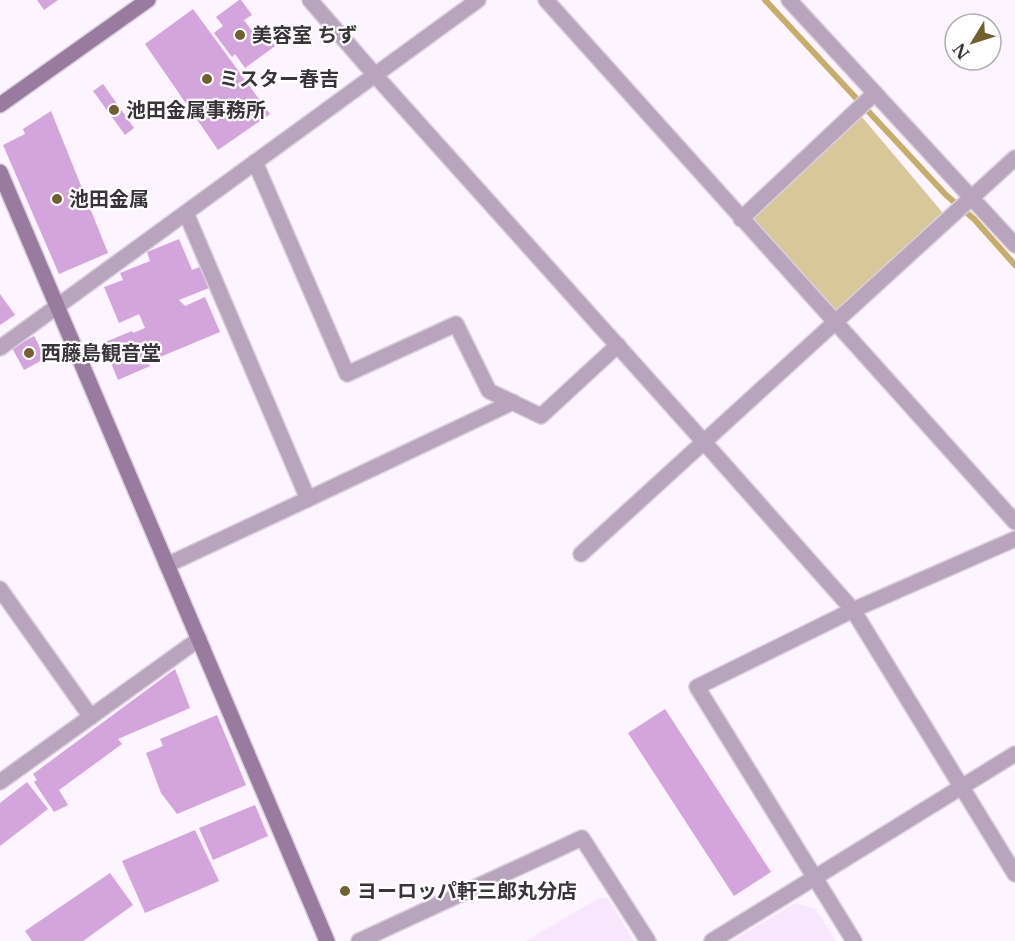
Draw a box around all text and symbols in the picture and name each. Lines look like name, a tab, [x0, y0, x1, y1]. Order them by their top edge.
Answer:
north arrow	[943, 12, 1003, 72]
place label: 美容室 ちず	[252, 23, 357, 47]
marker: 美容室 ちず	[233, 28, 247, 42]
text: N	[949, 39, 974, 63]
place label: ミスター春吉	[219, 67, 339, 91]
marker: ミスター春吉	[200, 72, 214, 86]
place label: 池田金属事務所	[126, 98, 266, 122]
marker: 池田金属事務所	[107, 103, 121, 117]
place label: 池田金属	[69, 187, 149, 211]
marker: 池田金属	[50, 192, 64, 206]
place label: 西藤島観音堂	[41, 341, 161, 365]
marker: 西藤島観音堂	[22, 346, 36, 360]
place label: ヨーロッパ軒三郎丸分店	[357, 879, 577, 903]
marker: ヨーロッパ軒三郎丸分店	[338, 884, 352, 898]

